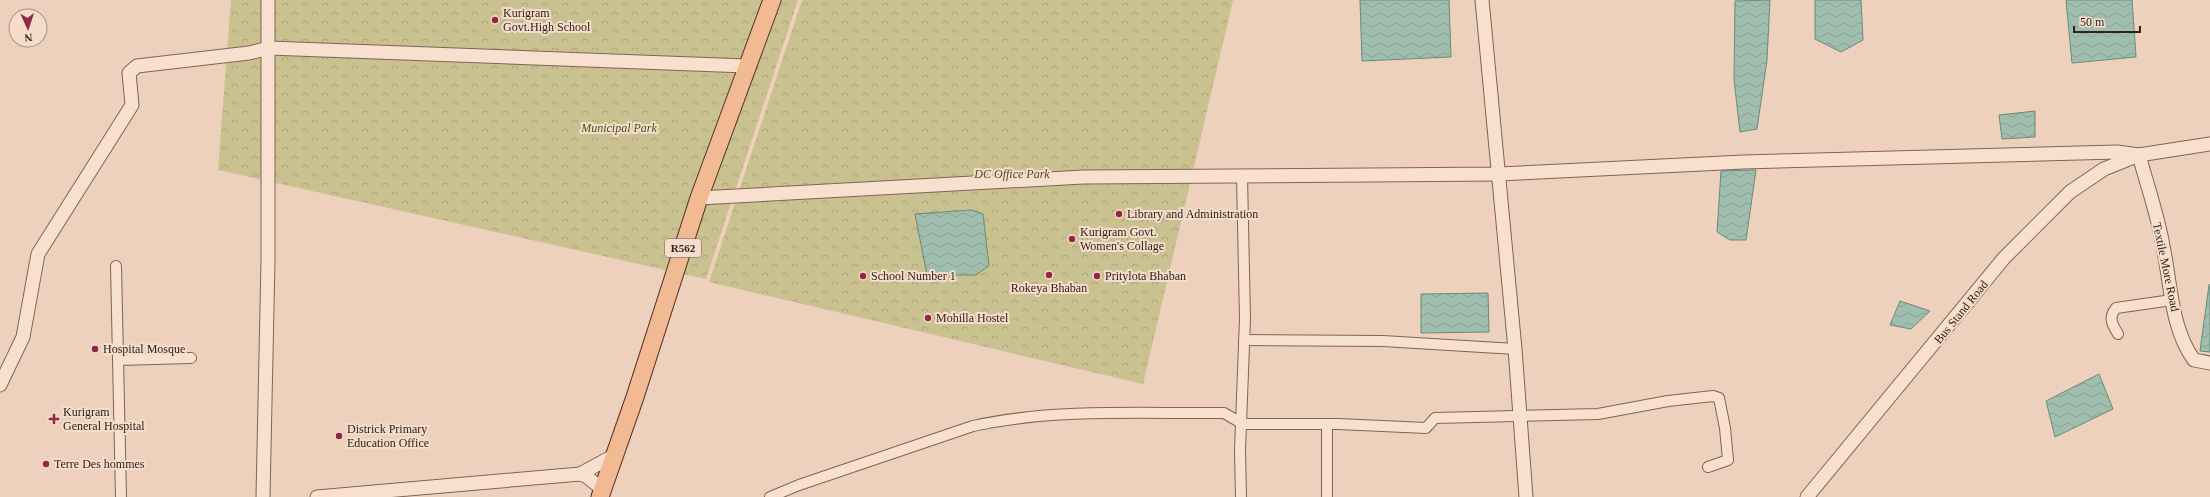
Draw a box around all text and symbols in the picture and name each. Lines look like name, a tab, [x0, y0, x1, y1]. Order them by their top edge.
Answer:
place label: Kurigram Govt.High School	[503, 6, 591, 34]
north arrow	[8, 8, 48, 48]
scale bar	[2074, 8, 2140, 34]
marker: Kurigram Govt.High School	[490, 15, 500, 25]
text: 50 m	[2080, 15, 2105, 29]
text: N	[24, 32, 33, 44]
park label: Municipal Park	[580, 121, 657, 135]
park label: DC Office Park	[973, 167, 1050, 181]
place label: Library and Administration	[1127, 207, 1258, 221]
marker: Library and Administration	[1114, 209, 1124, 219]
street label: Textile More Road	[2150, 221, 2182, 313]
place label: Kurigram Govt. Women's Collage	[1080, 225, 1164, 253]
marker: Kurigram Govt. Women's Collage	[1067, 234, 1077, 244]
road number: R562	[665, 239, 701, 257]
place label: School Number 1	[871, 269, 956, 283]
place label: Pritylota Bhaban	[1105, 269, 1186, 283]
marker: Rokeya Bhaban	[1044, 270, 1054, 280]
marker: School Number 1	[858, 271, 868, 281]
marker: Pritylota Bhaban	[1092, 271, 1102, 281]
street label: Bus Stand Road	[1931, 278, 1991, 346]
place label: Rokeya Bhaban	[1011, 281, 1087, 295]
place label: Mohilla Hostel	[936, 311, 1009, 325]
marker: Mohilla Hostel	[923, 313, 933, 323]
place label: Hospital Mosque	[103, 342, 185, 356]
marker: Hospital Mosque	[90, 344, 100, 354]
place label: Kurigram General Hospital	[63, 405, 145, 433]
marker: Kurigram General Hospital	[48, 413, 60, 425]
place label: Districk Primary Education Office	[347, 422, 429, 450]
marker: Districk Primary Education Office	[334, 431, 344, 441]
place label: Terre Des hommes	[54, 457, 145, 471]
marker: Terre Des hommes	[41, 459, 51, 469]

